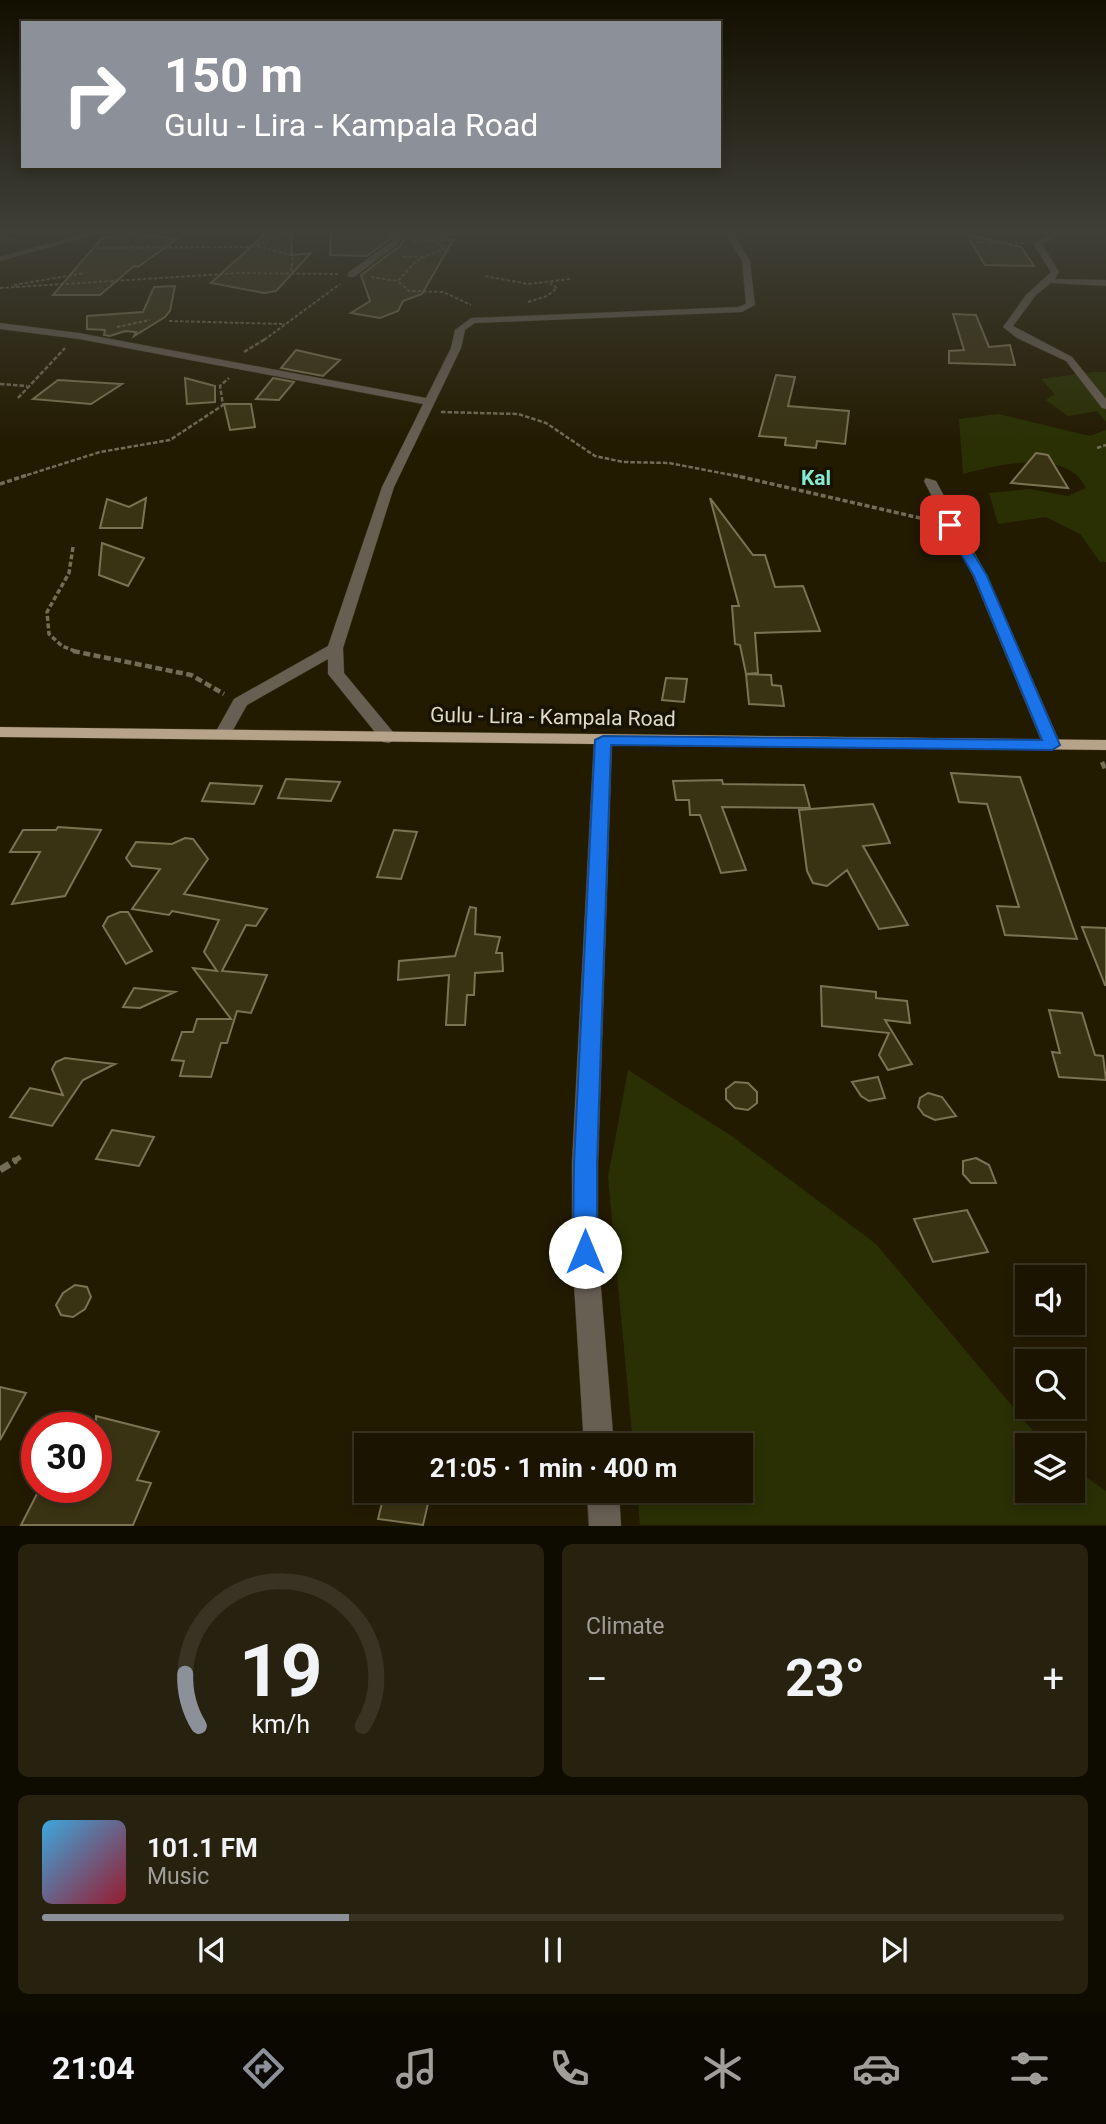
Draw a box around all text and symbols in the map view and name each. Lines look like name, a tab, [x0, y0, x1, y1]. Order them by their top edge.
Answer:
text: 150 m	[164, 47, 303, 104]
icon: right	[49, 49, 140, 140]
text: Gulu - Lira - Kampala Road	[164, 106, 538, 144]
district label: Kal	[801, 466, 831, 490]
pin	[920, 495, 980, 555]
icon: arrive	[931, 506, 969, 544]
street label: Gulu - Lira - Kampala Road	[430, 703, 676, 731]
position arrow	[548, 1215, 622, 1289]
map controls	[1015, 1265, 1085, 1503]
button: sound	[1015, 1265, 1085, 1335]
button: search	[1015, 1349, 1085, 1419]
speed limit sign: 30	[21, 1412, 112, 1503]
button: layers	[1015, 1433, 1085, 1503]
text: 21:05 · 1 min · 400 m	[430, 1453, 677, 1483]
text: Climate	[586, 1613, 665, 1640]
text: 19	[239, 1629, 323, 1715]
text: 23°	[785, 1648, 865, 1709]
text: −	[586, 1657, 608, 1701]
text: +	[1042, 1657, 1064, 1701]
text: km/h	[252, 1710, 310, 1739]
text: 101.1 FM	[147, 1833, 258, 1863]
text: Music	[147, 1863, 209, 1890]
icon: previous	[193, 1931, 231, 1969]
icon: pause	[534, 1931, 572, 1969]
icon: next	[875, 1931, 913, 1969]
icon: directions	[239, 2044, 288, 2093]
icon: music	[392, 2044, 441, 2093]
icon: phone	[545, 2044, 594, 2093]
icon: climate	[698, 2044, 747, 2093]
icon: car	[852, 2044, 901, 2093]
icon: filters	[1005, 2044, 1054, 2093]
text: 21:04	[52, 2049, 135, 2087]

